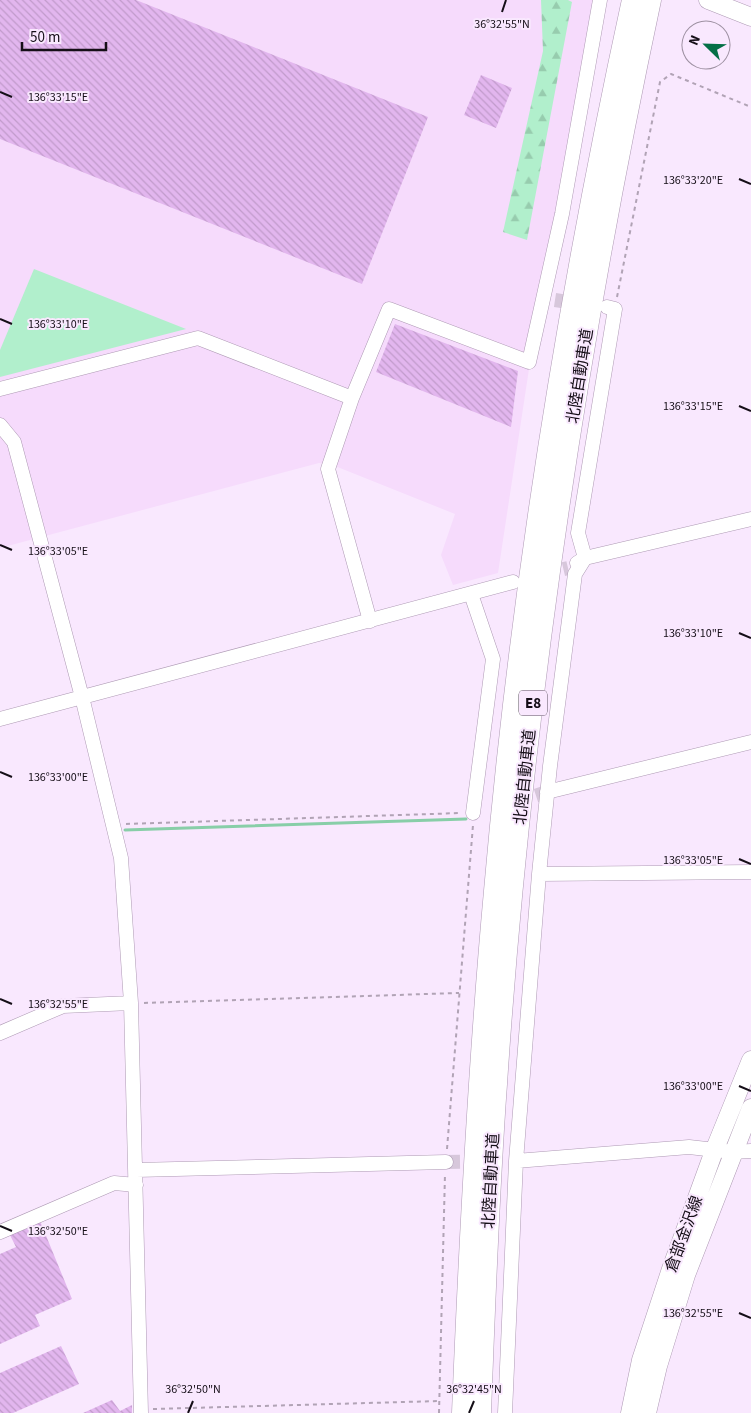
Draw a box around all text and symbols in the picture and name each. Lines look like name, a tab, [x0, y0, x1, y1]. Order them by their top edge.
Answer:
text: 36°32'55"N	[474, 16, 530, 33]
scale bar	[22, 20, 106, 52]
north arrow	[681, 20, 731, 70]
text: 50 m	[30, 27, 60, 48]
text: N	[684, 32, 706, 49]
text: 136°33'15"E	[28, 89, 88, 106]
text: 136°33'20"E	[663, 172, 723, 189]
text: 136°33'10"E	[28, 316, 88, 333]
street label: 北陸自動車道	[562, 327, 598, 425]
text: 136°33'15"E	[663, 398, 723, 415]
text: 136°33'05"E	[28, 543, 88, 560]
text: 136°33'10"E	[663, 625, 723, 642]
road number: E8	[519, 690, 547, 716]
street label: 北陸自動車道	[509, 728, 541, 826]
text: 136°33'00"E	[28, 769, 88, 786]
text: 136°33'05"E	[663, 852, 723, 869]
text: 136°32'55"E	[28, 996, 88, 1013]
text: 136°33'00"E	[663, 1078, 723, 1095]
street label: 北陸自動車道	[478, 1132, 504, 1230]
street label: 倉部金沢線	[660, 1193, 708, 1275]
text: 136°32'50"E	[28, 1223, 88, 1240]
text: 136°32'55"E	[663, 1305, 723, 1322]
text: 36°32'50"N	[165, 1381, 221, 1398]
text: 36°32'45"N	[446, 1381, 502, 1398]

